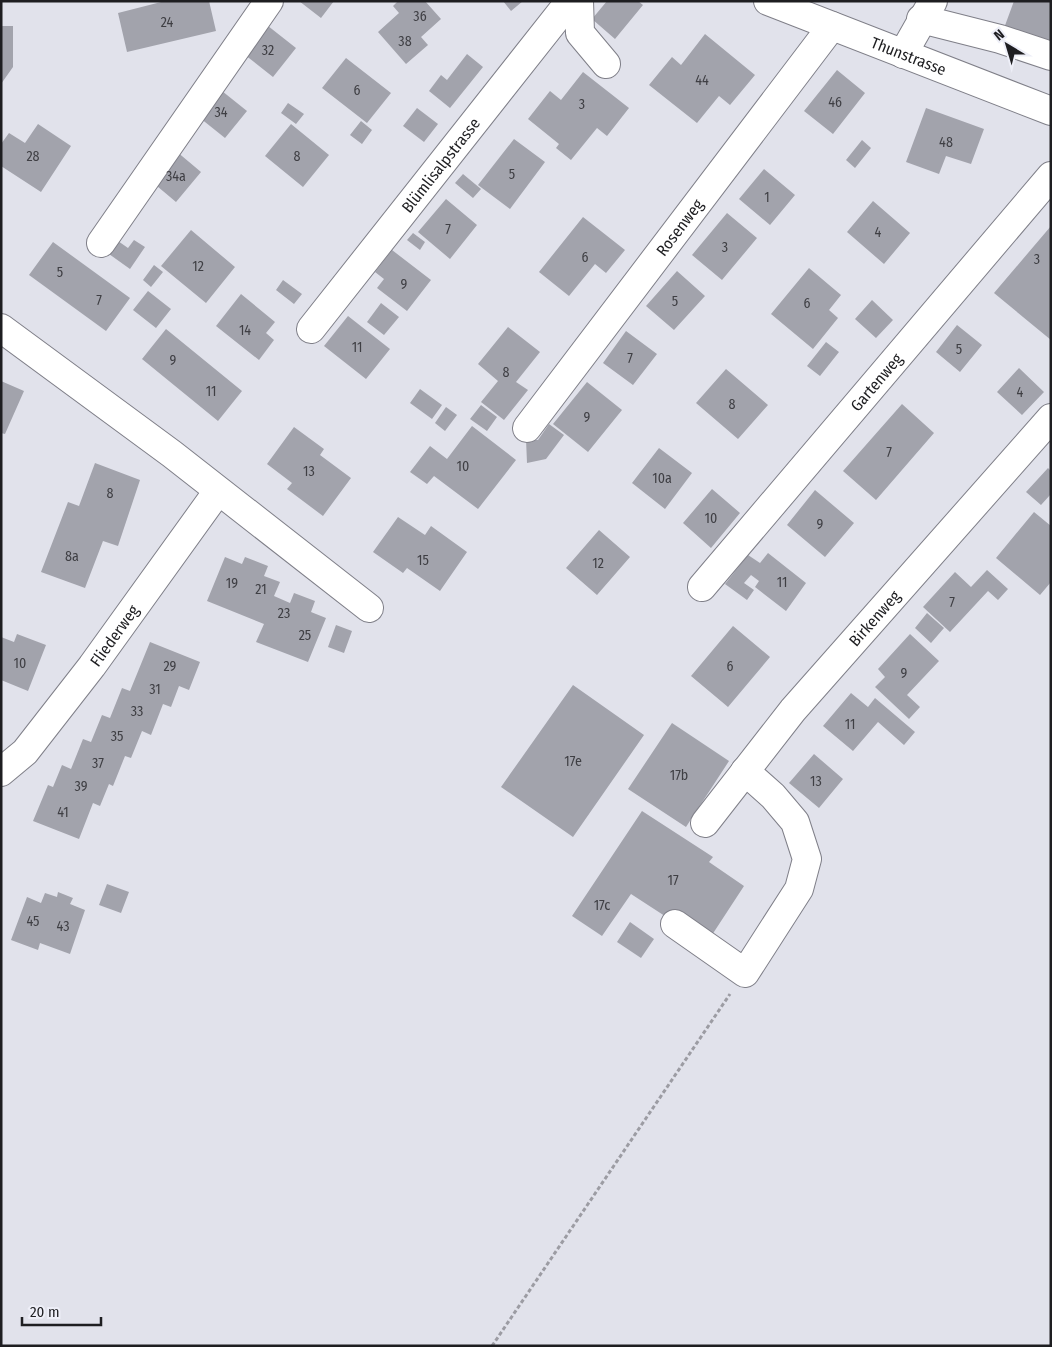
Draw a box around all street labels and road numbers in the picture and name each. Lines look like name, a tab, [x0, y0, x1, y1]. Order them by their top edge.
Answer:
street label: Thunstrasse	[868, 33, 949, 79]
street label: Blümlisalpstrasse	[397, 114, 484, 216]
street label: Rosenweg	[652, 195, 707, 259]
street label: Gartenweg	[846, 349, 906, 415]
street label: Birkenweg	[845, 586, 904, 650]
street label: Fliederweg	[86, 601, 143, 670]

